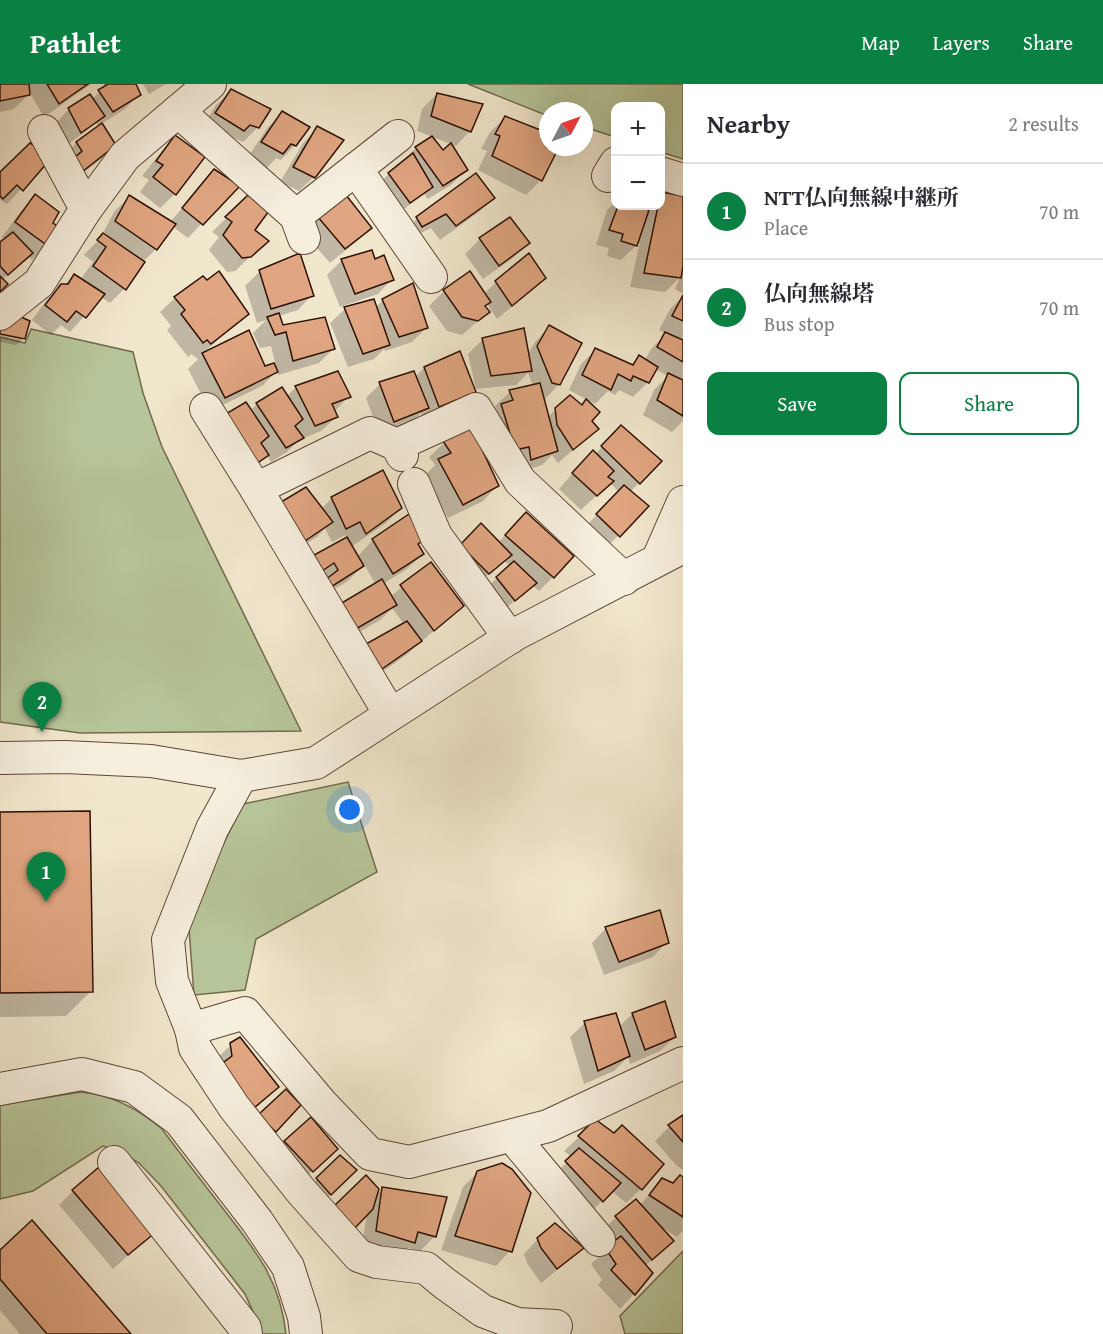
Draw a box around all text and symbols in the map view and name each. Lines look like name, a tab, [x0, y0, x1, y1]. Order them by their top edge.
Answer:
text: Pathlet	[30, 22, 121, 63]
text: Map	[861, 27, 900, 58]
text: Layers	[933, 27, 990, 58]
text: Share	[1023, 27, 1073, 58]
north arrow	[539, 102, 593, 156]
map controls	[611, 102, 665, 210]
button: +	[611, 102, 665, 156]
text: Nearby	[707, 104, 790, 143]
text: 2 results	[1008, 109, 1079, 138]
button: −	[611, 156, 665, 210]
text: NTT仏向無線中継所	[764, 181, 959, 213]
text: 1	[721, 197, 732, 226]
text: 70 m	[1039, 197, 1079, 226]
text: Place	[764, 213, 808, 242]
text: 仏向無線塔	[764, 277, 874, 309]
text: 2	[721, 293, 732, 322]
text: 70 m	[1039, 293, 1079, 322]
text: Bus stop	[764, 309, 835, 338]
button: Save	[707, 372, 887, 435]
button: Share	[899, 372, 1079, 435]
pin: 2	[22, 682, 62, 732]
your location	[335, 795, 364, 824]
pin: 1	[26, 852, 66, 902]

